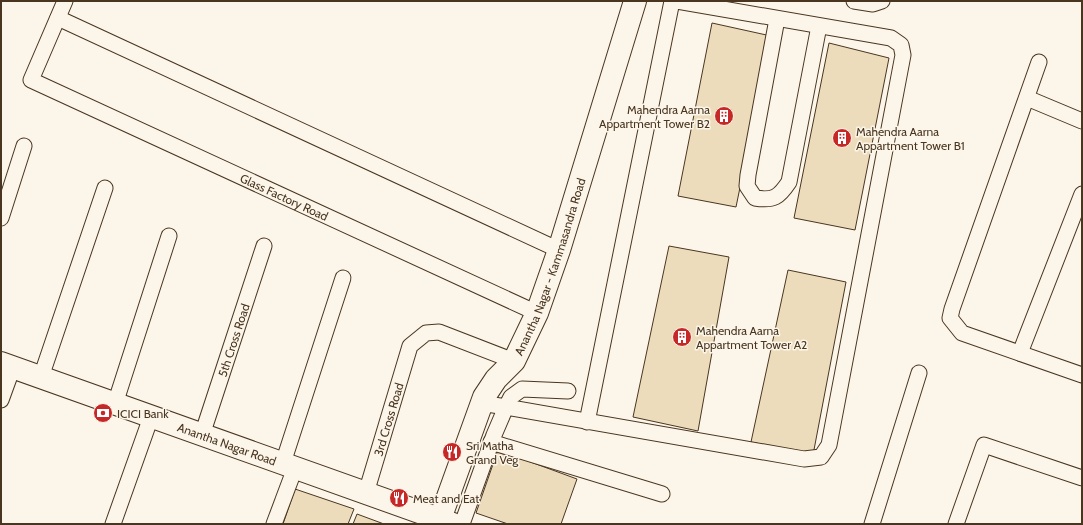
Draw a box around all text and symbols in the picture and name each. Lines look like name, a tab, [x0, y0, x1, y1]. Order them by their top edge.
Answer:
place label: Mahendra Aarna Appartment Tower B2	[599, 102, 710, 131]
building icon: Mahendra Aarna Appartment Tower B2	[713, 105, 735, 127]
place label: Mahendra Aarna Appartment Tower B1	[856, 124, 965, 153]
building icon: Mahendra Aarna Appartment Tower B1	[831, 127, 853, 149]
street label: Glass Factory Road	[238, 170, 331, 223]
street label: Anantha Nagar - Kammasandra Road	[510, 176, 588, 357]
street label: 5th Cross Road	[214, 302, 252, 378]
place label: Mahendra Aarna Appartment Tower A2	[696, 323, 807, 352]
building icon: Mahendra Aarna Appartment Tower A2	[671, 326, 693, 348]
street label: 3rd Cross Road	[370, 381, 406, 458]
bank icon: ICICI Bank	[92, 402, 114, 424]
place label: ICICI Bank	[117, 406, 169, 421]
street label: Anantha Nagar Road	[176, 419, 279, 468]
place label: Sri Matha Grand Veg	[466, 438, 519, 467]
restaurant icon: Sri Matha Grand Veg	[441, 441, 463, 463]
restaurant icon: Meat and Eat	[388, 487, 410, 509]
place label: Meat and Eat	[413, 491, 479, 506]

